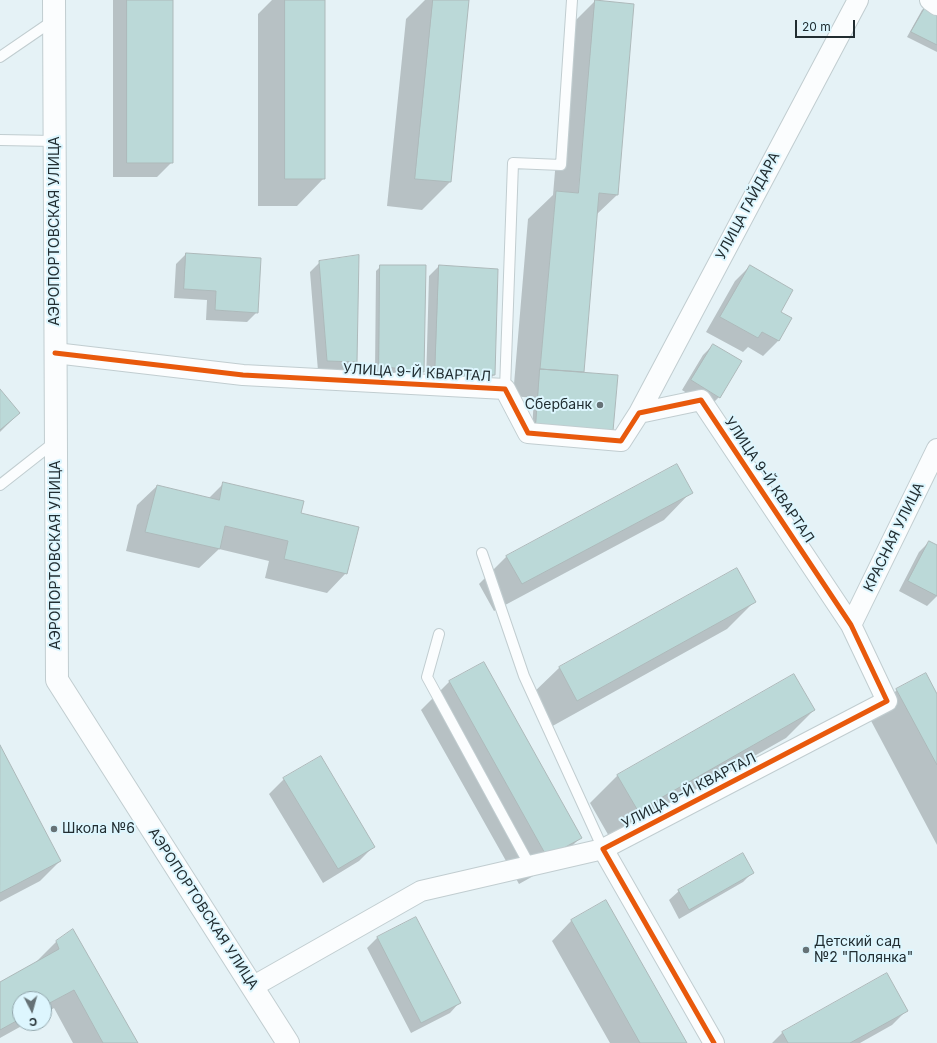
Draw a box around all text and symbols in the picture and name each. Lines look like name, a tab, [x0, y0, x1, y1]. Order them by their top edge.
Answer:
scale bar	[797, 12, 857, 38]
text: 20 m	[802, 19, 831, 34]
street label: АЭРОПОРТОВСКАЯ УЛИЦА	[47, 136, 63, 326]
street label: УЛИЦА ГАЙДАРА	[713, 149, 783, 263]
street label: УЛИЦА 9-Й КВАРТАЛ	[343, 361, 491, 385]
place label: Сбербанк	[525, 397, 592, 413]
marker: Сбербанк	[595, 400, 605, 410]
street label: УЛИЦА 9-Й КВАРТАЛ	[721, 414, 817, 546]
street label: АЭРОПОРТОВСКАЯ УЛИЦА	[48, 460, 64, 650]
street label: КРАСНАЯ УЛИЦА	[860, 480, 928, 594]
street label: УЛИЦА 9-Й КВАРТАЛ	[619, 750, 759, 832]
place label: Школа №6	[62, 821, 135, 837]
marker: Школа №6	[49, 824, 59, 834]
street label: АЭРОПОРТОВСКАЯ УЛИЦА	[144, 825, 262, 993]
place label: Детский сад №2 "Полянка"	[814, 934, 913, 966]
marker: Детский сад №2 "Полянка"	[801, 945, 811, 955]
north arrow	[12, 991, 52, 1031]
text: С	[28, 1015, 38, 1029]

